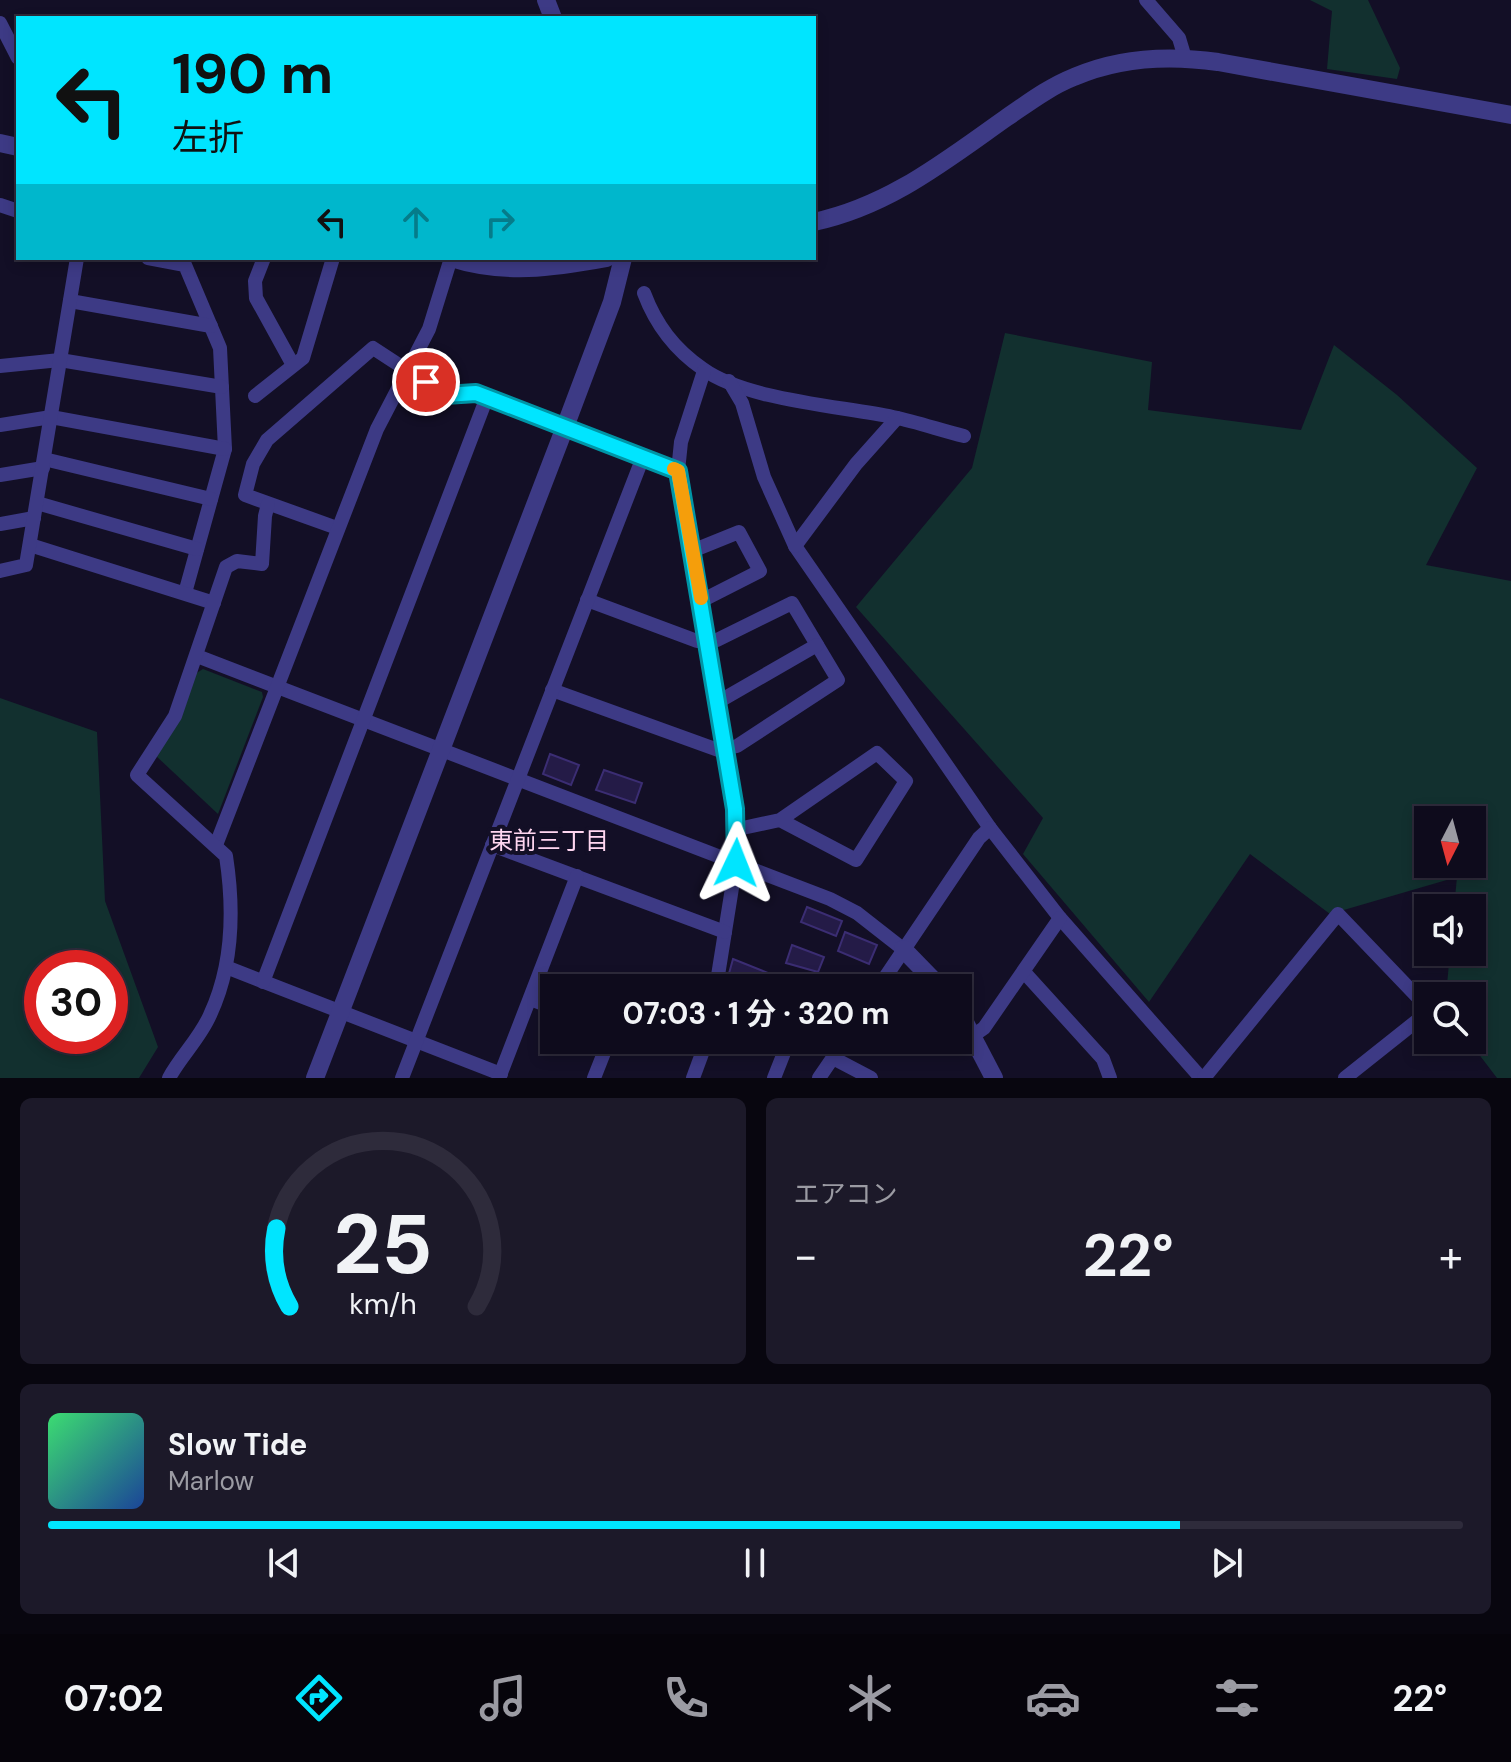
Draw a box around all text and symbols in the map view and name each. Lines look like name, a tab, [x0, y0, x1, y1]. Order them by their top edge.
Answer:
text: 190 m	[172, 37, 333, 110]
icon: left	[40, 48, 144, 152]
text: 左折	[172, 114, 244, 161]
icon: left	[310, 200, 354, 244]
icon: ahead	[394, 200, 438, 244]
icon: right	[478, 200, 522, 244]
pin	[392, 348, 460, 416]
icon: arrive	[404, 360, 448, 404]
north arrow	[1414, 806, 1486, 878]
map controls	[1414, 806, 1486, 1054]
position arrow	[694, 821, 778, 905]
district label: 東前三丁目	[489, 825, 609, 856]
button: sound	[1414, 894, 1486, 966]
speed limit sign: 30	[24, 950, 128, 1054]
button: search	[1414, 982, 1486, 1054]
text: 07:03 · 1 分 · 320 m	[623, 994, 889, 1033]
text: エアコン	[794, 1177, 898, 1211]
text: 25	[333, 1190, 433, 1299]
text: 22°	[1083, 1216, 1174, 1295]
text: −	[794, 1227, 818, 1285]
text: +	[1439, 1227, 1463, 1285]
text: km/h	[349, 1286, 417, 1323]
text: Slow Tide	[168, 1425, 307, 1464]
text: Marlow	[168, 1464, 254, 1498]
icon: previous	[262, 1541, 306, 1585]
icon: pause	[733, 1541, 777, 1585]
icon: next	[1205, 1541, 1249, 1585]
icon: directions	[291, 1670, 347, 1726]
icon: music	[475, 1670, 531, 1726]
icon: phone	[658, 1670, 714, 1726]
icon: climate	[842, 1670, 898, 1726]
icon: car	[1025, 1670, 1081, 1726]
icon: filters	[1209, 1670, 1265, 1726]
text: 07:02	[64, 1675, 163, 1722]
text: 22°	[1393, 1675, 1447, 1722]

